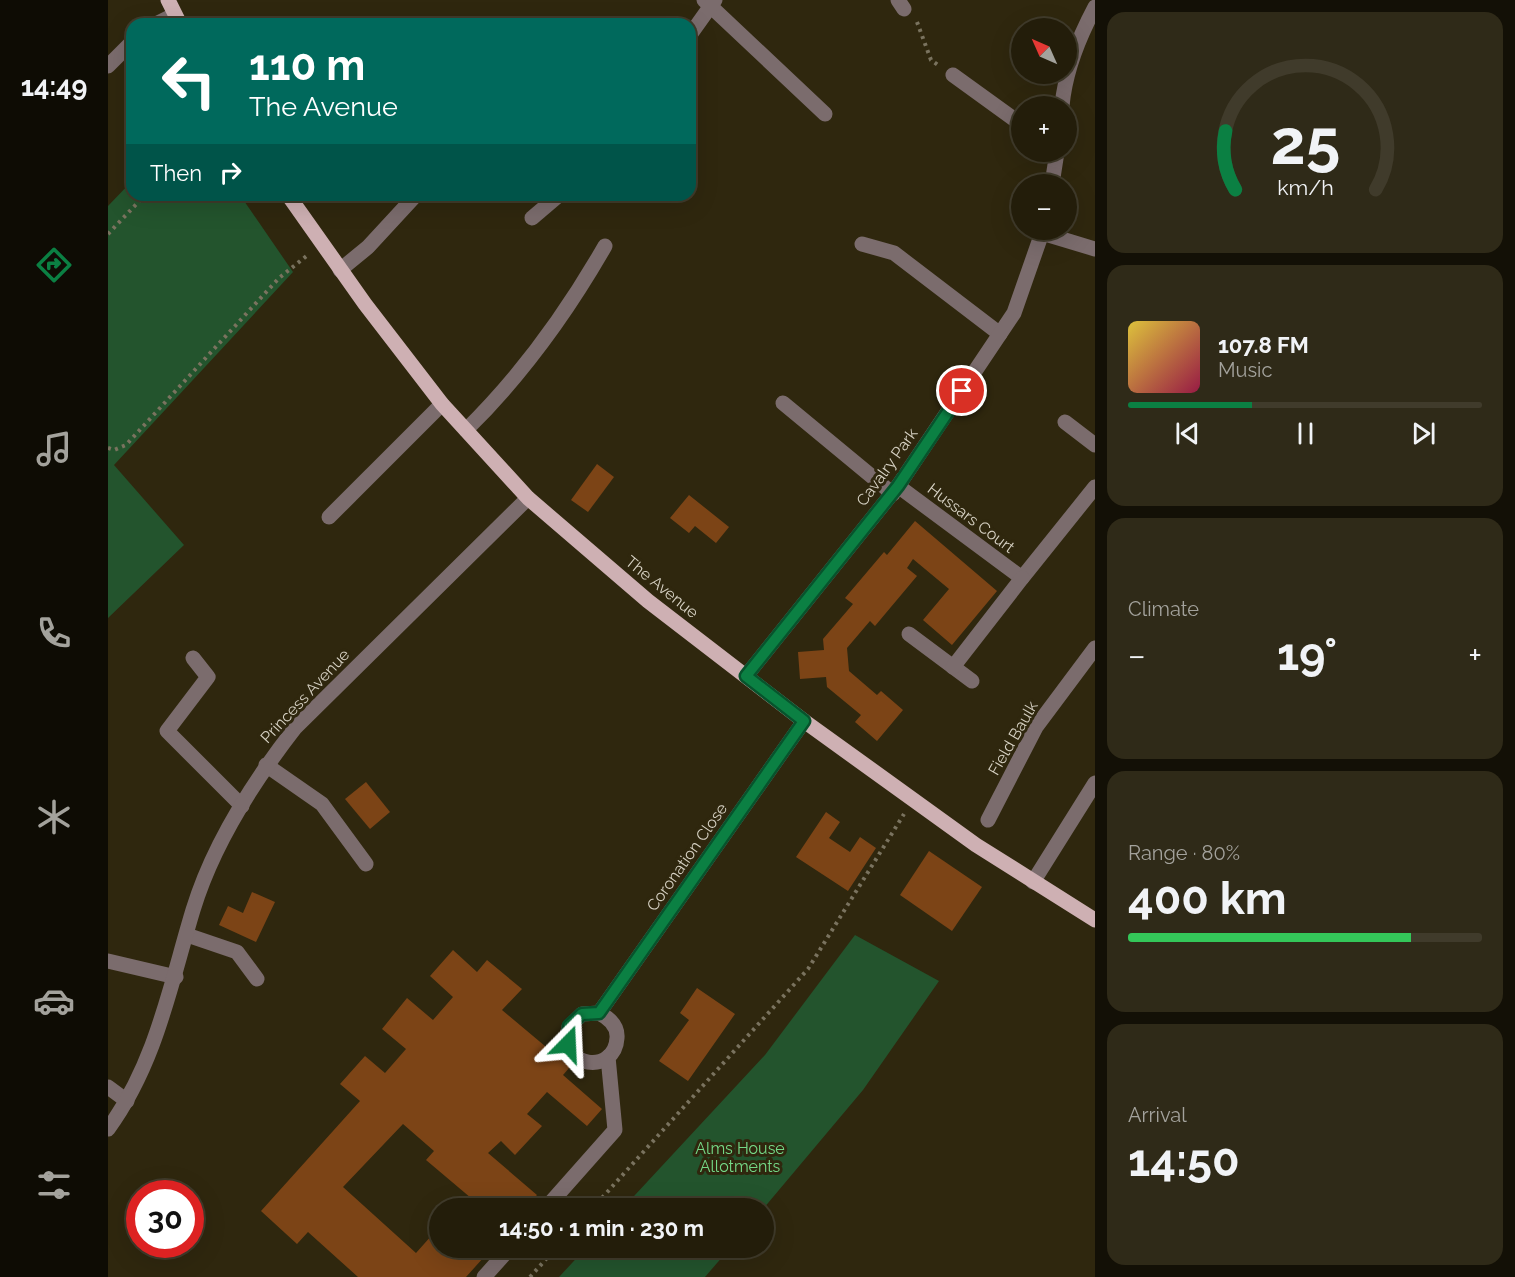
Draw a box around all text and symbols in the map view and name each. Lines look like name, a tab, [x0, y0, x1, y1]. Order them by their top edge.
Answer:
north arrow	[1011, 18, 1077, 84]
map controls	[1011, 18, 1077, 240]
text: 110 m	[249, 41, 365, 90]
icon: left	[150, 42, 228, 120]
text: 14:49	[21, 71, 87, 102]
text: The Avenue	[249, 91, 398, 122]
button: +	[1011, 96, 1077, 162]
text: 25	[1270, 105, 1340, 179]
icon: right	[214, 156, 247, 189]
text: Then	[150, 160, 202, 186]
button: −	[1011, 174, 1077, 240]
text: km/h	[1277, 175, 1333, 200]
icon: directions	[33, 244, 75, 286]
text: 107.8 FM	[1218, 332, 1309, 358]
text: Music	[1218, 358, 1272, 382]
pin	[936, 365, 987, 416]
icon: arrive	[945, 374, 978, 407]
icon: previous	[1171, 417, 1204, 450]
icon: pause	[1289, 417, 1322, 450]
icon: next	[1407, 417, 1440, 450]
street label: Cavalry Park	[852, 424, 922, 510]
icon: music	[33, 428, 75, 470]
street label: Hussars Court	[924, 479, 1019, 557]
street label: The Avenue	[622, 552, 702, 622]
text: Climate	[1128, 597, 1199, 621]
icon: phone	[33, 612, 75, 654]
text: 19°	[1277, 628, 1337, 681]
text: −	[1128, 636, 1146, 675]
text: +	[1468, 636, 1482, 675]
street label: Princess Avenue	[257, 645, 353, 747]
street label: Field Baulk	[984, 697, 1042, 778]
icon: climate	[33, 796, 75, 838]
street label: Coronation Close	[643, 799, 731, 915]
text: Range · 80%	[1128, 841, 1240, 865]
text: 400 km	[1128, 872, 1287, 925]
icon: car	[33, 980, 75, 1022]
position arrow	[536, 1012, 600, 1076]
text: Arrival	[1128, 1103, 1187, 1127]
text: 14:50	[1128, 1134, 1240, 1187]
park label: Alms House Allotments	[695, 1139, 785, 1176]
icon: filters	[33, 1164, 75, 1206]
speed limit sign: 30	[126, 1180, 204, 1258]
text: 14:50 · 1 min · 230 m	[499, 1215, 704, 1241]

